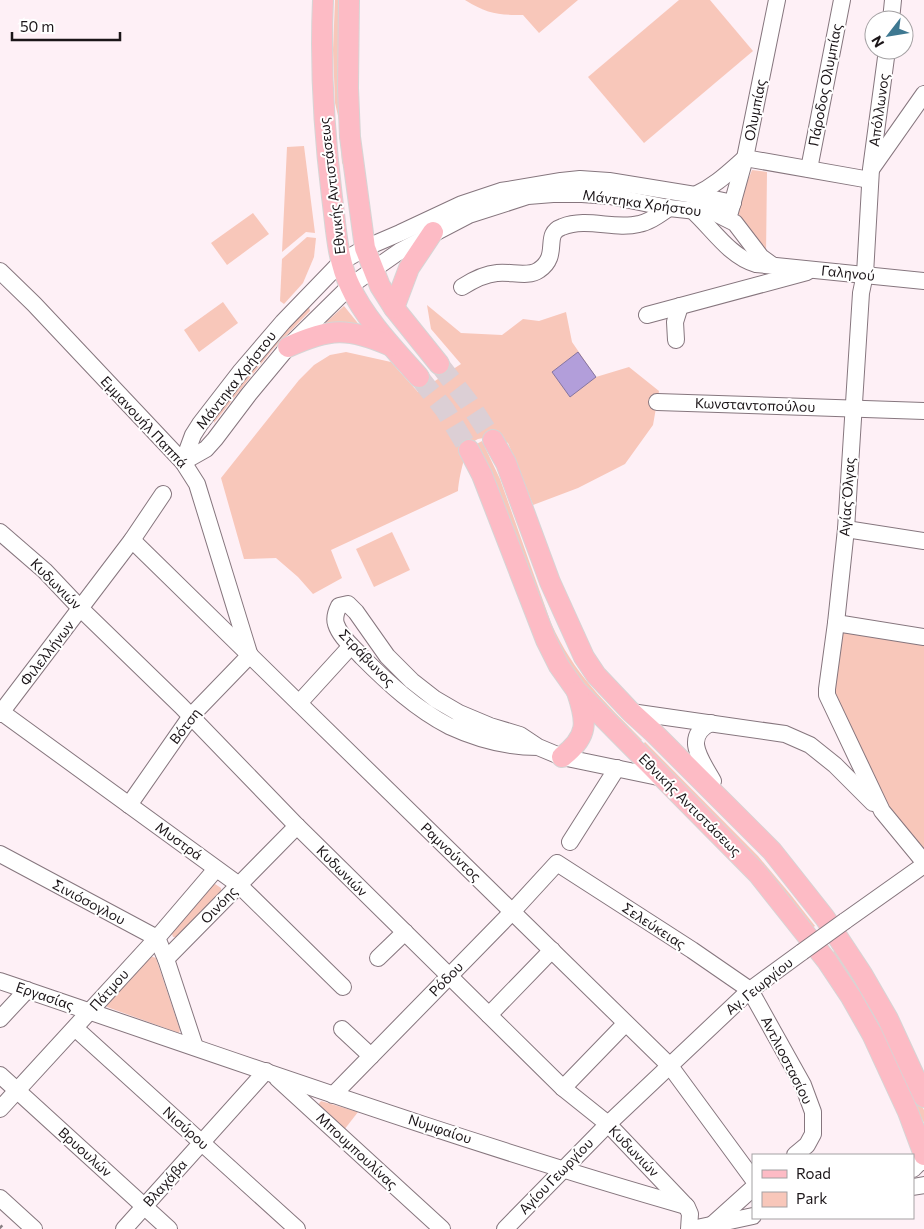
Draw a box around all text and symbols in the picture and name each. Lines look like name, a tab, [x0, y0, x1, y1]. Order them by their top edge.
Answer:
scale bar	[12, 10, 120, 42]
north arrow	[864, 10, 914, 60]
text: 50 m	[20, 17, 54, 35]
street label: Πάροδος Ολυμπίας	[804, 22, 845, 148]
text: N	[867, 33, 887, 51]
street label: Απόλλωνος	[865, 72, 892, 148]
street label: Ολυμπίας	[740, 77, 769, 142]
street label: Εθνικής Αντιστάσεως	[315, 117, 348, 255]
street label: Μάντηκα Χρήστου	[582, 186, 703, 219]
street label: Γαληνού	[820, 261, 876, 284]
street label: Μάντηκα Χρήστου	[192, 327, 279, 432]
street label: Εμμανουήλ Παππά	[98, 372, 191, 471]
street label: Κωνσταντοπούλου	[695, 394, 816, 415]
street label: Αγίας Όλγας	[835, 457, 858, 537]
street label: Κυδωνιών	[27, 555, 85, 613]
street label: Φιλελλήνων	[16, 617, 77, 689]
street label: Στράβωνος	[336, 625, 399, 690]
street label: Βότση	[165, 704, 204, 747]
street label: Εθνικής Αντιστάσεως	[636, 750, 745, 859]
street label: Μυστρά	[153, 818, 206, 863]
street label: Ραμνούντος	[418, 819, 485, 885]
street label: Κυδωνιών	[313, 842, 371, 900]
street label: Σινιόσογλου	[50, 875, 129, 928]
street label: Οινόης	[197, 882, 241, 927]
street label: Σελεύκειας	[619, 899, 689, 952]
street label: Αγ. Γεωργίου	[722, 953, 796, 1018]
street label: Ρόδου	[425, 958, 466, 1000]
street label: Πάτμου	[86, 965, 132, 1014]
street label: Εργασίας	[14, 978, 77, 1013]
street label: Αντλιοστασίου	[758, 1013, 817, 1107]
street label: Νισύρου	[160, 1103, 213, 1153]
street label: Μπουμπουλίνας	[313, 1109, 401, 1193]
street label: Νυμφαίου	[406, 1110, 474, 1147]
street label: Κυδωνιών	[606, 1121, 663, 1180]
street label: Βρυουλών	[55, 1123, 116, 1180]
street label: Αγίου Γεωργίου	[515, 1134, 596, 1217]
legend	[752, 1154, 914, 1219]
street label: Βλαχάβα	[139, 1156, 190, 1210]
text: Road	[796, 1164, 831, 1182]
text: Park	[796, 1189, 827, 1207]

